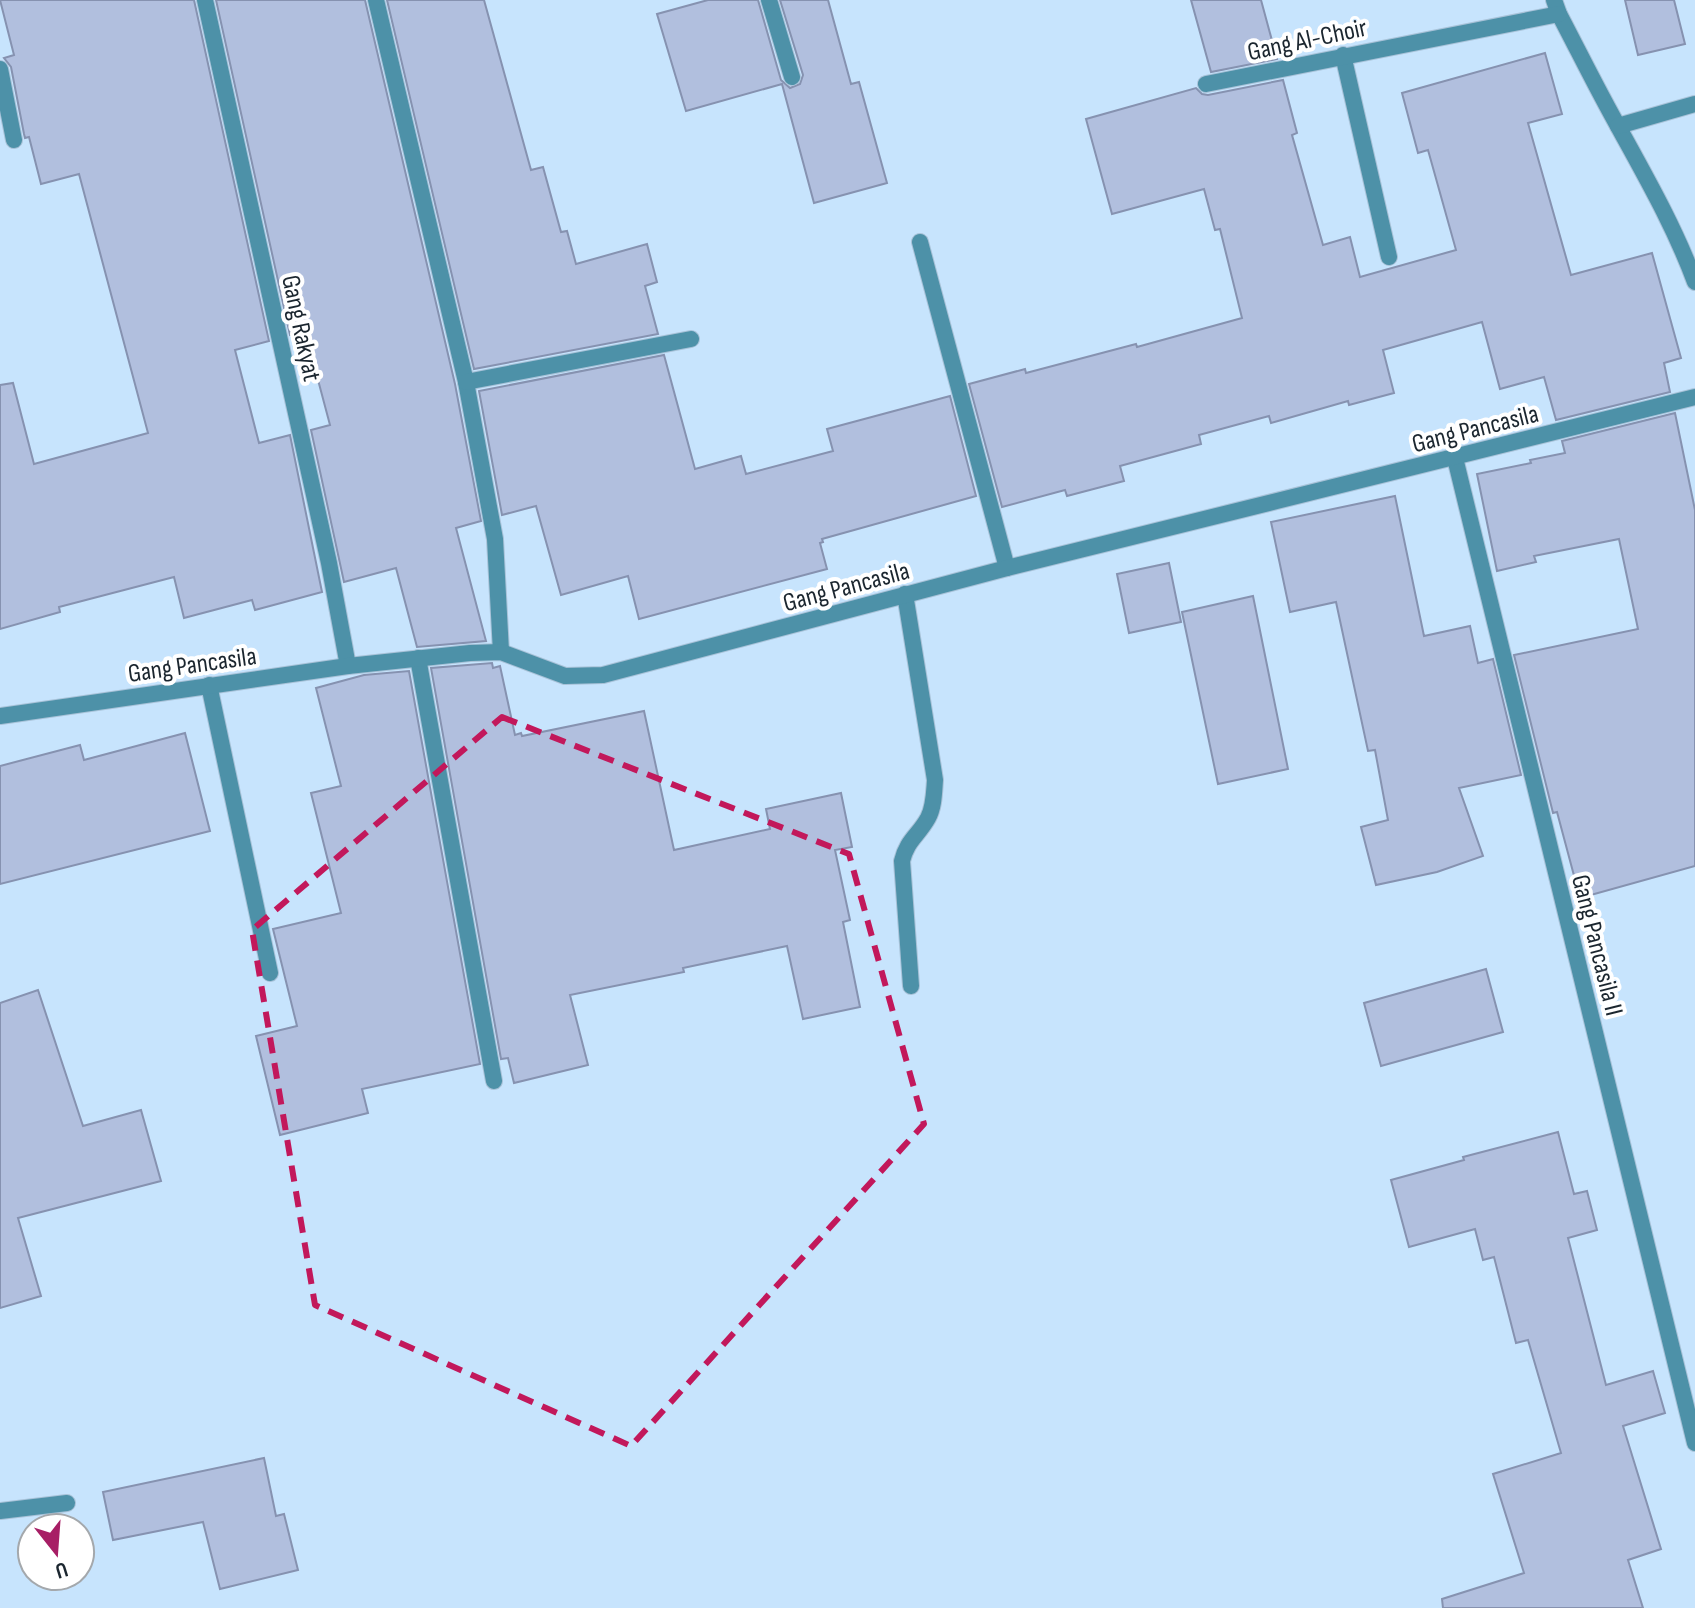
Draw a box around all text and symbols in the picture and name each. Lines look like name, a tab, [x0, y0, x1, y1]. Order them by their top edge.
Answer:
street label: Gang Al-Choir	[1245, 13, 1370, 68]
street label: Gang Rakyat	[274, 272, 327, 384]
street label: Gang Pancasila	[1409, 399, 1542, 460]
street label: Gang Pancasila	[780, 556, 913, 619]
street label: Gang Pancasila	[126, 641, 258, 690]
street label: Gang Pancasila II	[1564, 872, 1629, 1019]
north arrow	[16, 1512, 96, 1592]
text: U	[52, 1555, 71, 1584]

